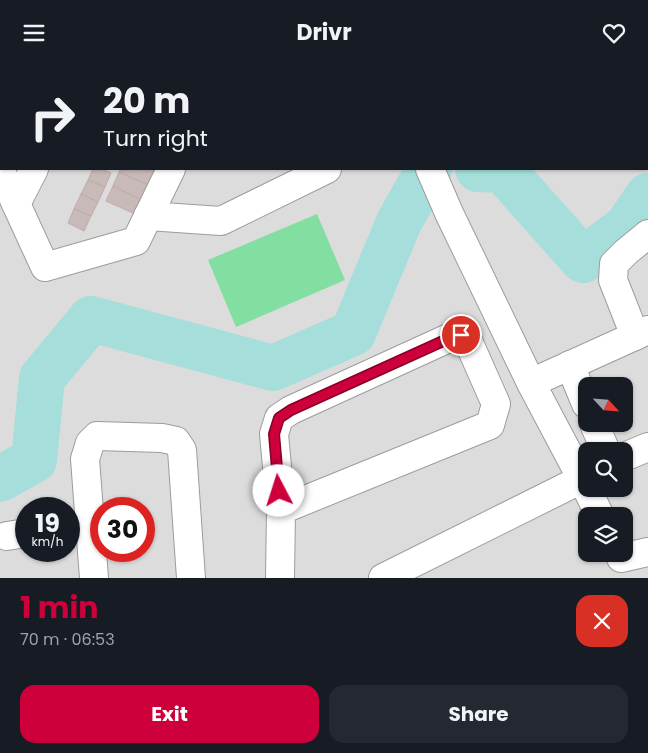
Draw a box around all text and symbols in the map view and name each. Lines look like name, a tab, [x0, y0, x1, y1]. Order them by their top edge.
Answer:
text: Drivr	[296, 17, 352, 48]
icon: menu	[20, 19, 48, 47]
icon: heart	[600, 19, 628, 47]
text: 20 m	[103, 76, 190, 125]
icon: right	[20, 85, 85, 150]
text: Turn right	[103, 123, 208, 154]
pin	[440, 314, 482, 356]
icon: arrive	[447, 321, 475, 349]
north arrow	[578, 377, 632, 433]
map controls	[578, 377, 633, 562]
button: search	[578, 442, 633, 497]
position arrow	[252, 464, 304, 516]
speed limit sign: 30	[90, 497, 155, 562]
text: 19	[35, 506, 60, 541]
button: layers	[578, 507, 633, 562]
text: km/h	[32, 533, 63, 550]
text: 1 min	[20, 586, 98, 629]
button: close	[576, 595, 628, 647]
text: 70 m · 06:53	[20, 628, 115, 651]
button: Exit	[20, 685, 319, 743]
button: Share	[329, 685, 628, 743]

